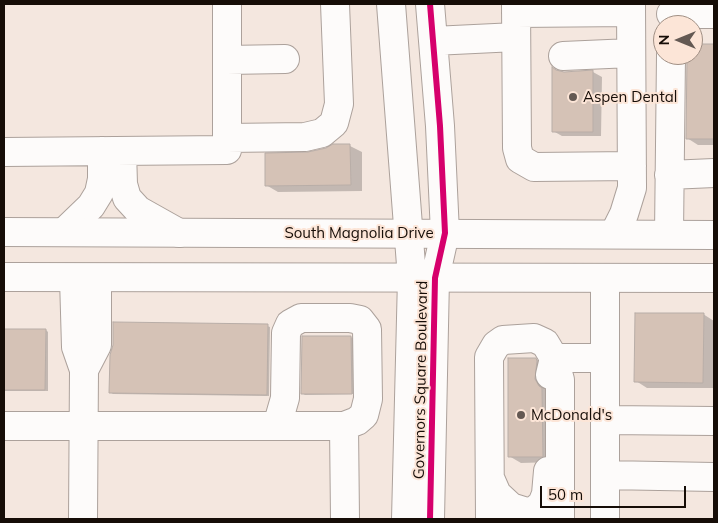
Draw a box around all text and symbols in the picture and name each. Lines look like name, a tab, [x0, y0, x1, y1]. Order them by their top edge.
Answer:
north arrow	[653, 15, 703, 65]
text: N	[655, 35, 673, 45]
place label: Aspen Dental	[583, 88, 677, 106]
marker: Aspen Dental	[567, 91, 579, 103]
street label: South Magnolia Drive	[284, 224, 434, 242]
street label: Governors Square Boulevard	[410, 281, 432, 479]
place label: McDonald's	[531, 406, 612, 424]
marker: McDonald's	[515, 409, 527, 421]
scale bar	[543, 476, 689, 508]
text: 50 m	[548, 485, 583, 504]

